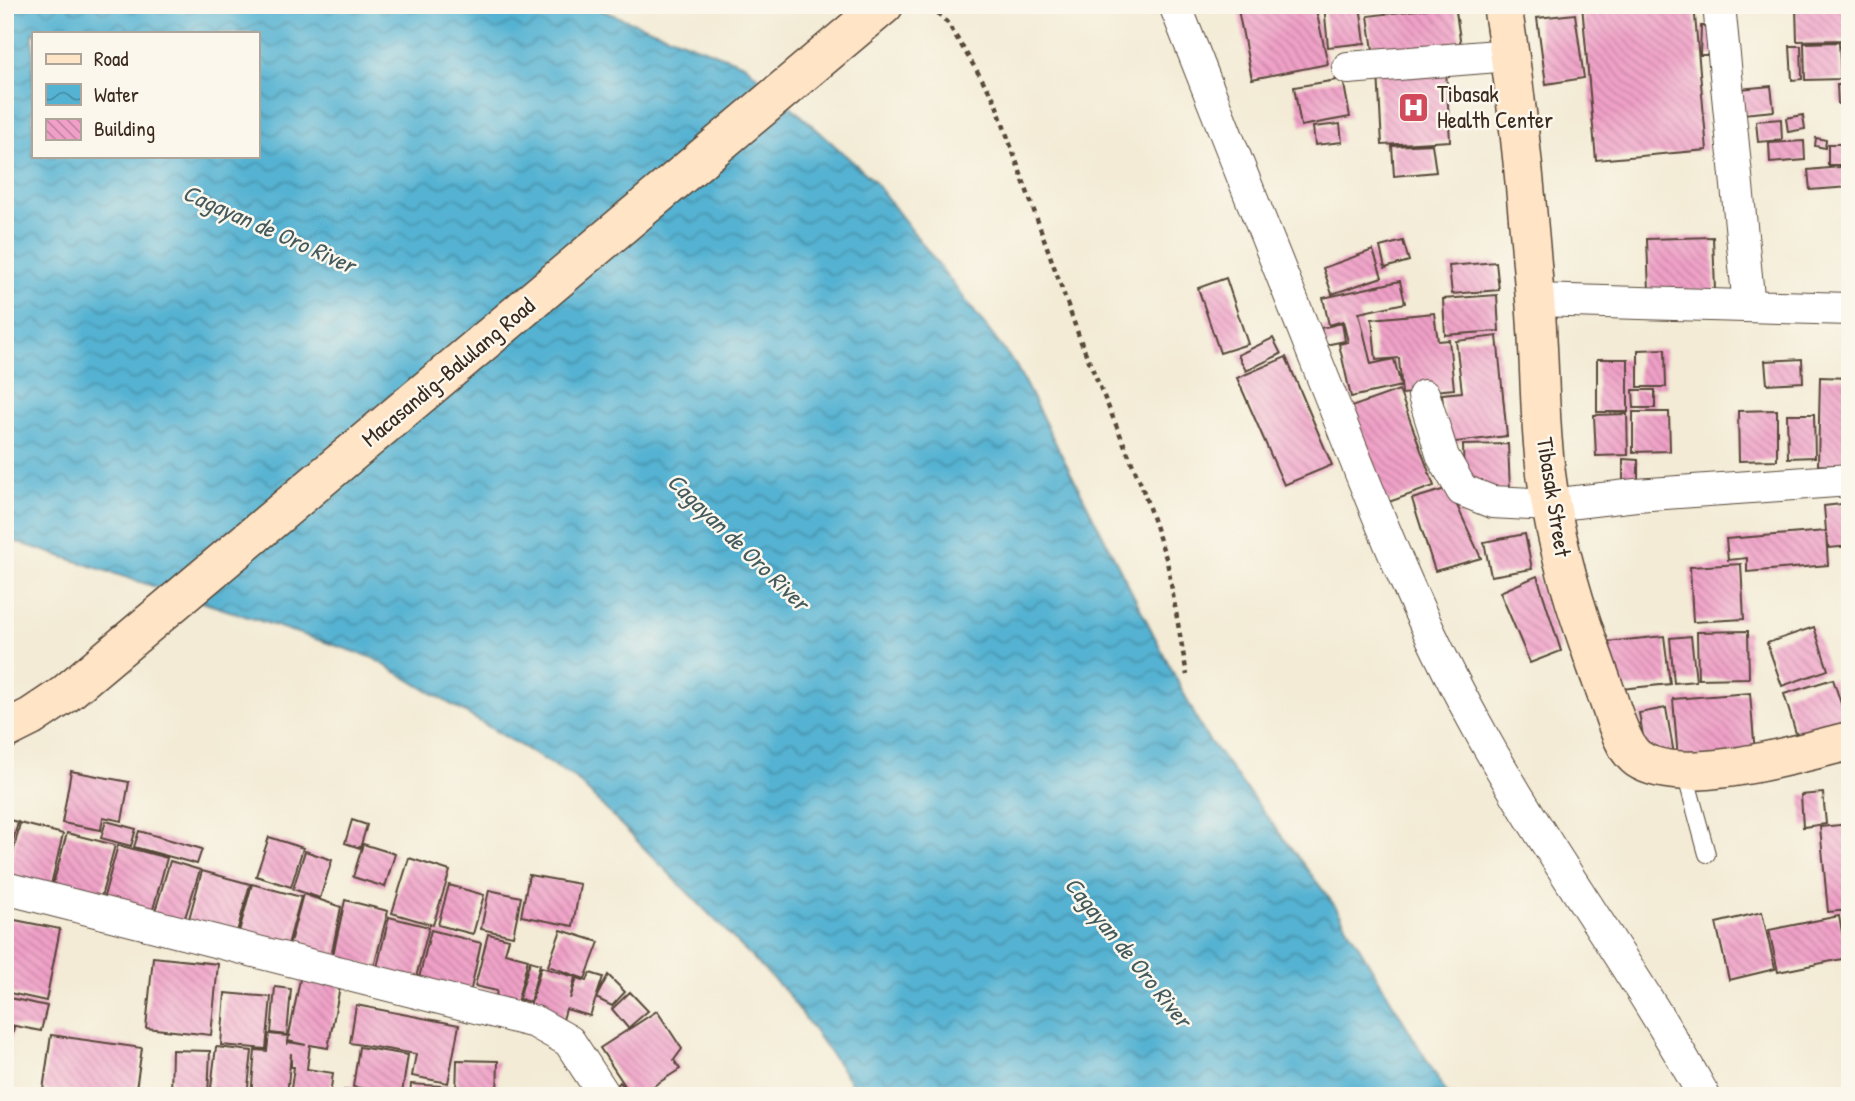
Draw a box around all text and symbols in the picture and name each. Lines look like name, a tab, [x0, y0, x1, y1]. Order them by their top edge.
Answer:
legend	[32, 32, 259, 158]
text: Road	[94, 44, 128, 73]
place label: Tibasak Health Center	[1437, 78, 1553, 135]
text: Water	[94, 80, 139, 109]
hospital icon: Tibasak Health Center	[1397, 90, 1431, 124]
text: Building	[94, 114, 155, 143]
water label: Cagayan de Oro River	[178, 176, 363, 282]
street label: Macasandig-Balulang Road	[354, 290, 541, 453]
street label: Tibasak Street	[1530, 435, 1579, 560]
water label: Cagayan de Oro River	[660, 465, 818, 620]
water label: Cagayan de Oro River	[1057, 869, 1201, 1036]

